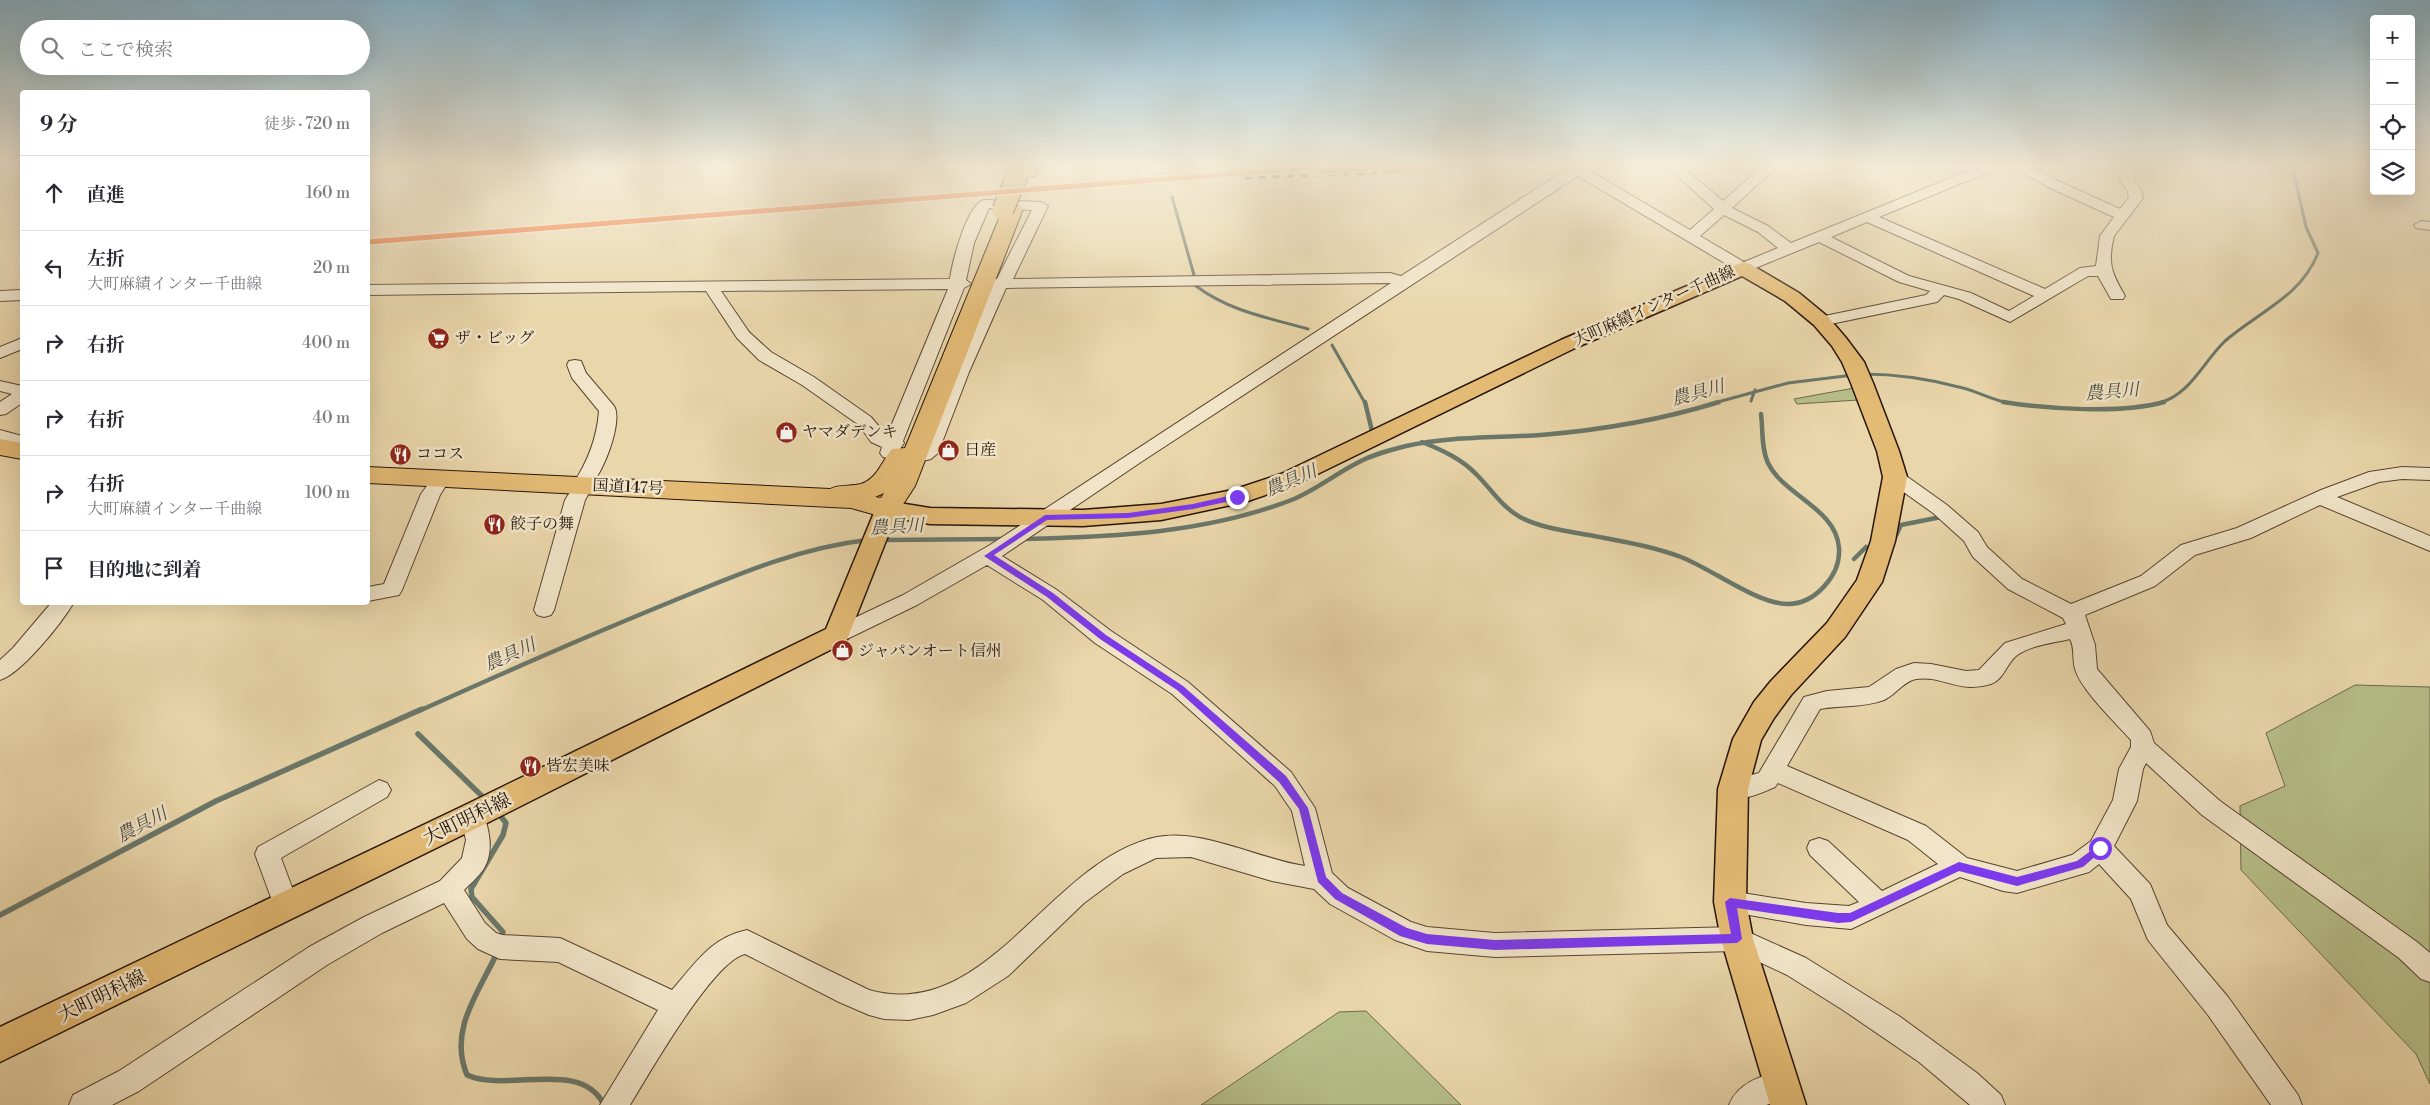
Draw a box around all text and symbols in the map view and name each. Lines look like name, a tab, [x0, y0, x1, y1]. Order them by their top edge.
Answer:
map controls	[2370, 15, 2415, 195]
button: +	[2370, 15, 2415, 60]
search box	[20, 20, 370, 75]
icon: search	[38, 34, 66, 62]
text: ここで検索	[78, 38, 173, 62]
button: −	[2370, 60, 2415, 105]
button: locate	[2370, 105, 2415, 150]
text: 9 分	[40, 112, 78, 138]
text: 徒歩 · 720 m	[264, 114, 350, 134]
button: layers	[2370, 150, 2415, 195]
icon: ahead	[40, 179, 68, 207]
text: 直進	[87, 183, 125, 207]
text: 160 m	[306, 183, 350, 203]
text: 左折	[87, 247, 125, 271]
icon: left	[40, 254, 68, 282]
text: 20 m	[313, 258, 350, 278]
street label: 大町麻績インター千曲線	[1570, 261, 1738, 351]
text: 大町麻績インター千曲線	[87, 274, 262, 294]
supermarket icon: ザ・ビッグ	[427, 326, 451, 350]
place label: ザ・ビッグ	[455, 328, 534, 348]
icon: right	[40, 329, 68, 357]
text: 右折	[87, 333, 125, 357]
text: 400 m	[302, 333, 350, 353]
water label: 農具川	[1669, 374, 1729, 411]
water label: 農具川	[2084, 378, 2142, 406]
icon: right	[40, 404, 68, 432]
text: 右折	[87, 408, 125, 432]
text: 40 m	[313, 408, 350, 428]
shop icon: ヤマダデンキ	[774, 420, 798, 444]
place label: ヤマダデンキ	[802, 422, 898, 442]
shop icon: 日産	[936, 438, 960, 462]
place label: 日産	[964, 440, 996, 460]
restaurant icon: ココス	[388, 442, 412, 466]
place label: ココス	[416, 444, 464, 464]
water label: 農具川	[1262, 459, 1322, 502]
text: 右折	[87, 472, 125, 496]
street label: 国道147号	[592, 475, 664, 499]
icon: right	[40, 479, 68, 507]
text: 100 m	[305, 483, 350, 503]
route end	[1226, 486, 1249, 509]
text: 大町麻績インター千曲線	[87, 499, 262, 519]
restaurant icon: 餃子の舞	[482, 512, 506, 536]
place label: 餃子の舞	[510, 514, 574, 534]
water label: 農具川	[869, 514, 927, 540]
icon: arrive	[40, 554, 68, 582]
text: 目的地に到着	[87, 558, 201, 582]
water label: 農具川	[481, 633, 541, 676]
shop icon: ジャパンオート信州	[830, 639, 854, 663]
place label: ジャパンオート信州	[858, 641, 1002, 661]
restaurant icon: 皆宏美味	[518, 754, 542, 778]
place label: 皆宏美味	[546, 756, 610, 776]
street label: 大町明科線	[419, 787, 515, 851]
water label: 農具川	[113, 801, 173, 848]
route start	[2089, 837, 2112, 860]
street label: 大町明科線	[54, 964, 150, 1028]

